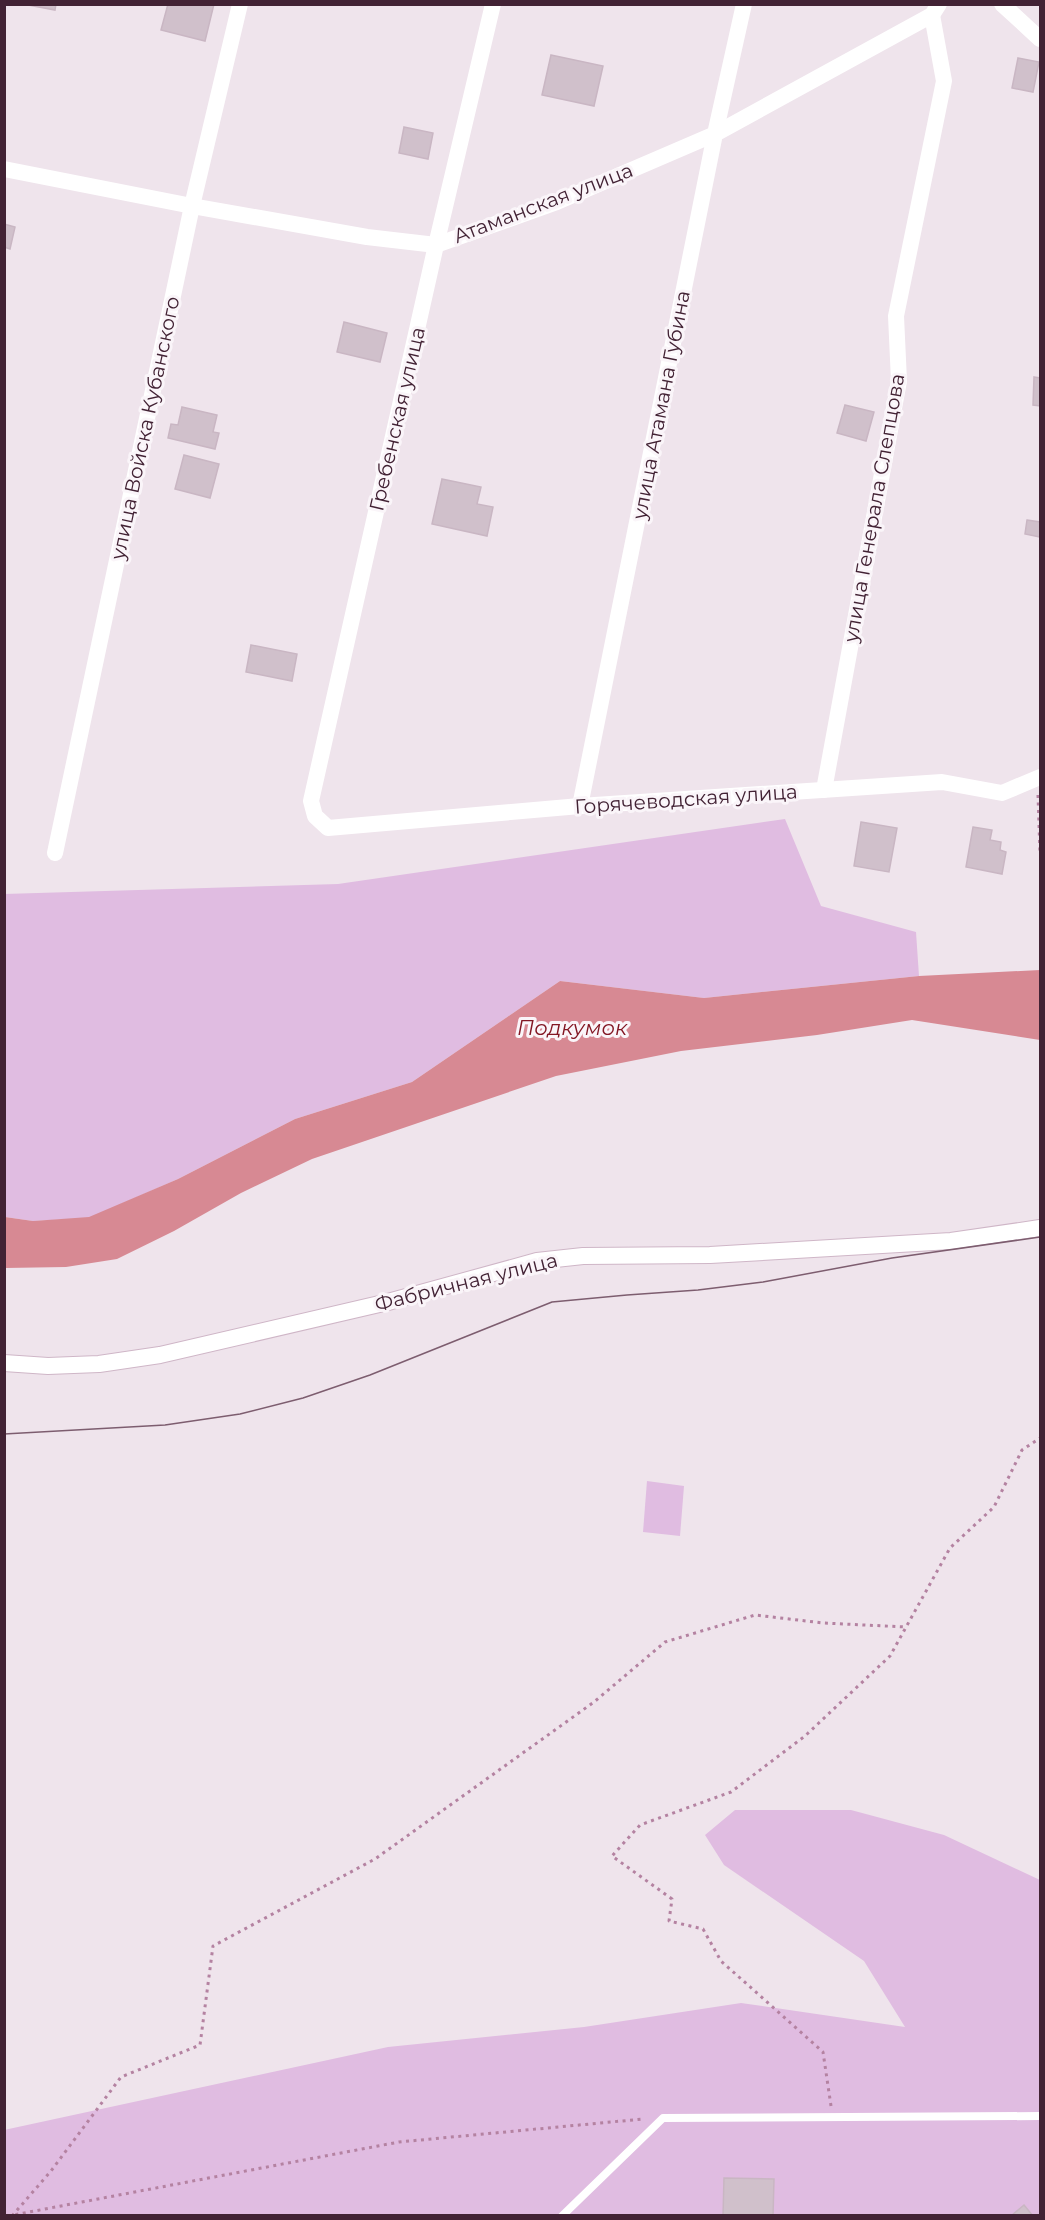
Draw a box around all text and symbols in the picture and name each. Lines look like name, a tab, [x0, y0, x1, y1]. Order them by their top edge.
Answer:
street label: Атаманская улица	[450, 158, 636, 248]
street label: улица Атамана Губина	[627, 288, 695, 523]
street label: улица Войска Кубанского	[105, 294, 185, 563]
street label: Гребенская улица	[364, 325, 430, 513]
street label: улица Генерала Слепцова	[838, 372, 909, 645]
street label: Горячеводская улица	[574, 779, 798, 819]
water label: Подкумок	[517, 1015, 628, 1040]
street label: Фабричная улица	[372, 1248, 560, 1316]

